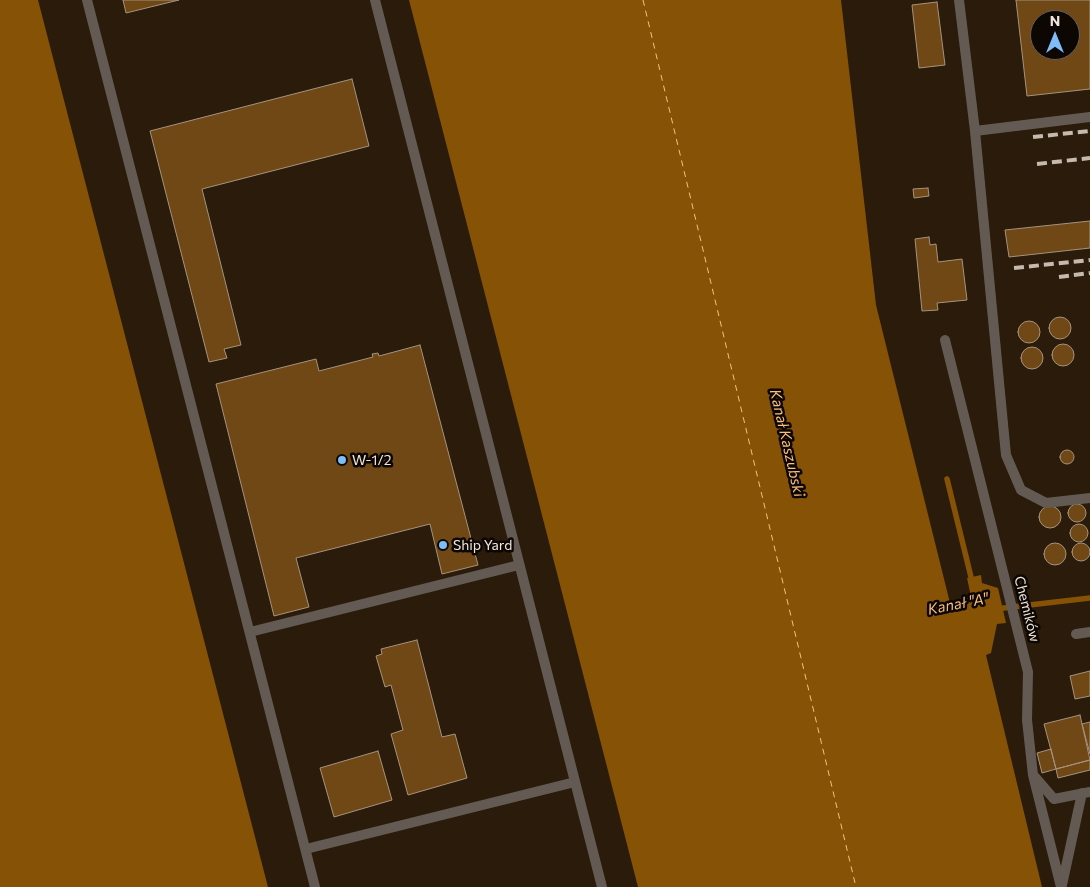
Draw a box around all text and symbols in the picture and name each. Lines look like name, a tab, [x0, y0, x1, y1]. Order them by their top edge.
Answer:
north arrow	[1030, 10, 1080, 60]
text: N	[1050, 12, 1060, 29]
water label: Kanał Kaszubski	[766, 387, 808, 499]
place label: W-1/2	[352, 452, 391, 468]
marker: W-1/2	[336, 454, 348, 466]
place label: Ship Yard	[453, 537, 512, 553]
marker: Ship Yard	[437, 539, 449, 551]
street label: Chemików	[1011, 574, 1043, 644]
water label: Kanał "A"	[926, 589, 990, 619]

